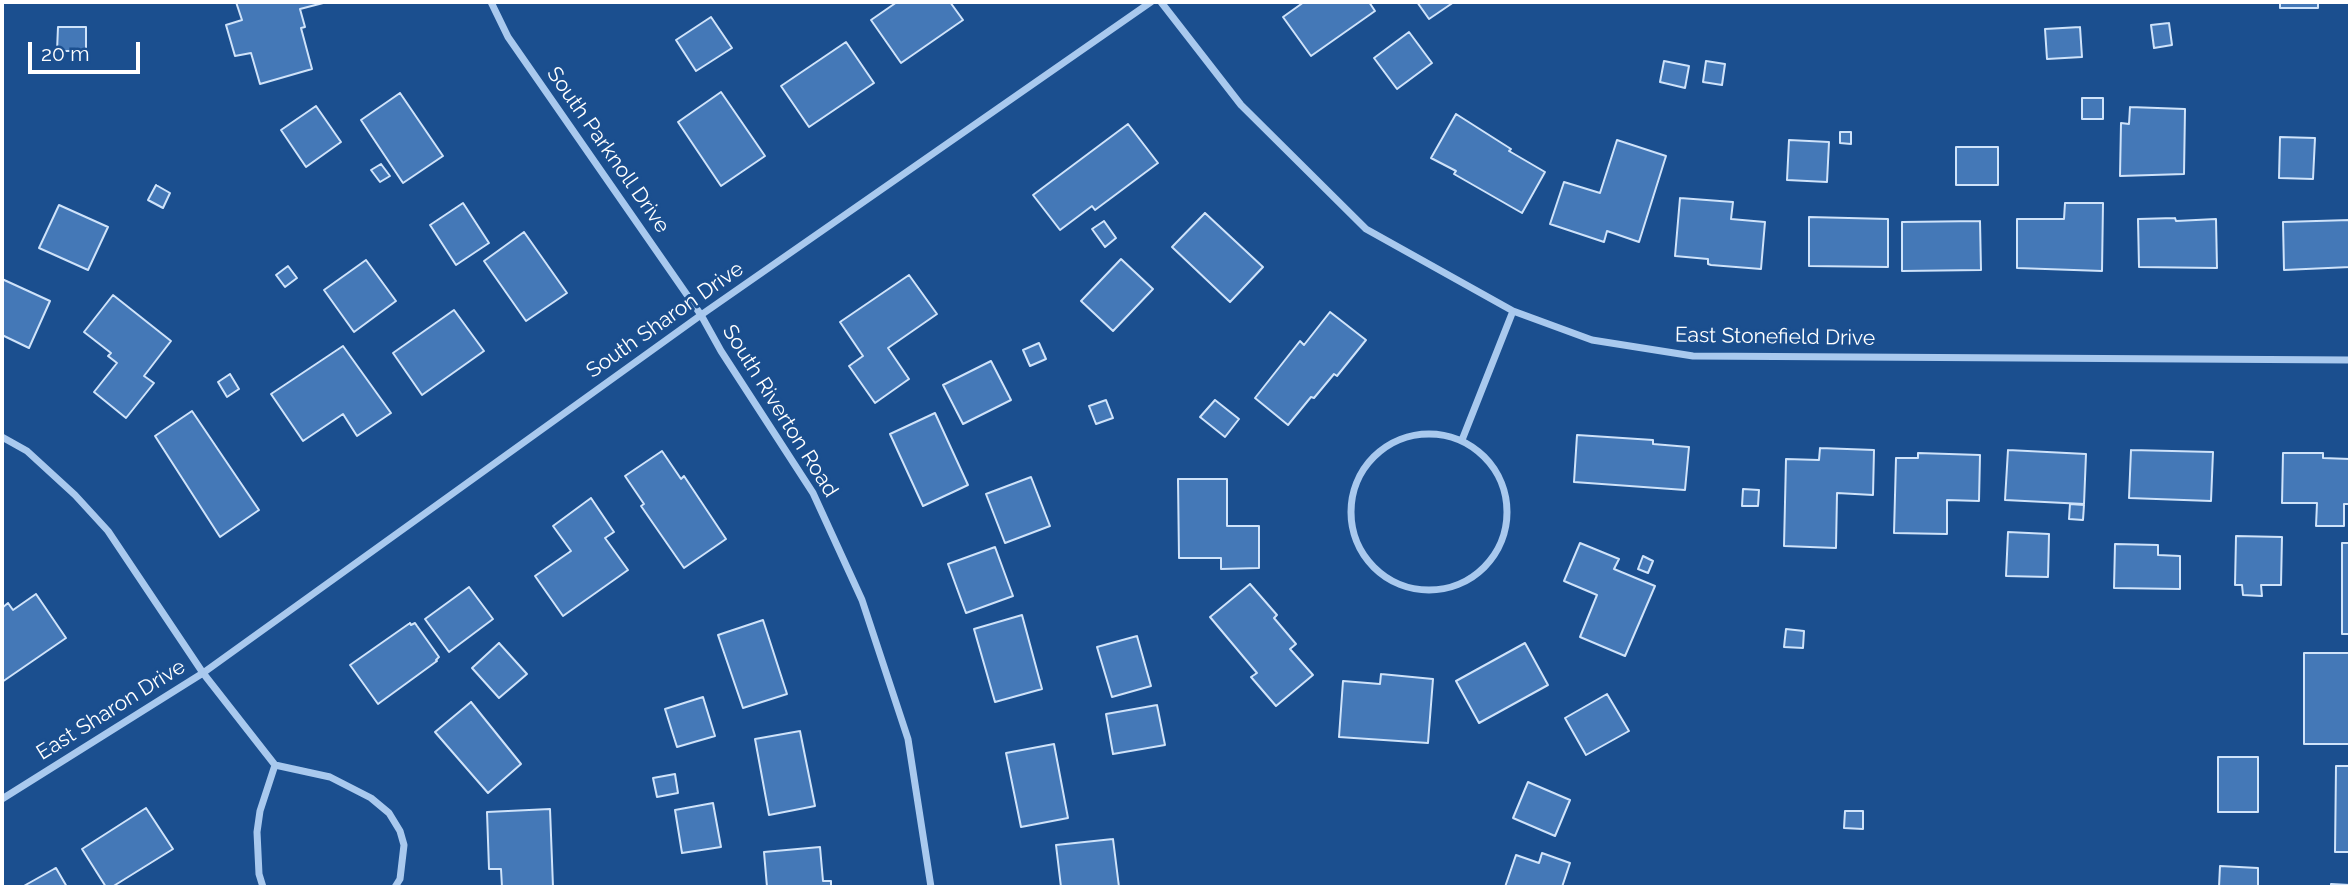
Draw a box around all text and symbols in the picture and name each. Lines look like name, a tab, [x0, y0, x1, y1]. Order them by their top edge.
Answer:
scale bar	[32, 28, 144, 72]
text: 20 m	[41, 41, 89, 66]
street label: South Parknoll Drive	[541, 62, 675, 238]
street label: South Sharon Drive	[582, 256, 748, 384]
street label: South Riverton Road	[717, 320, 843, 502]
street label: East Stonefield Drive	[1675, 323, 1875, 351]
street label: East Sharon Drive	[32, 654, 190, 766]

